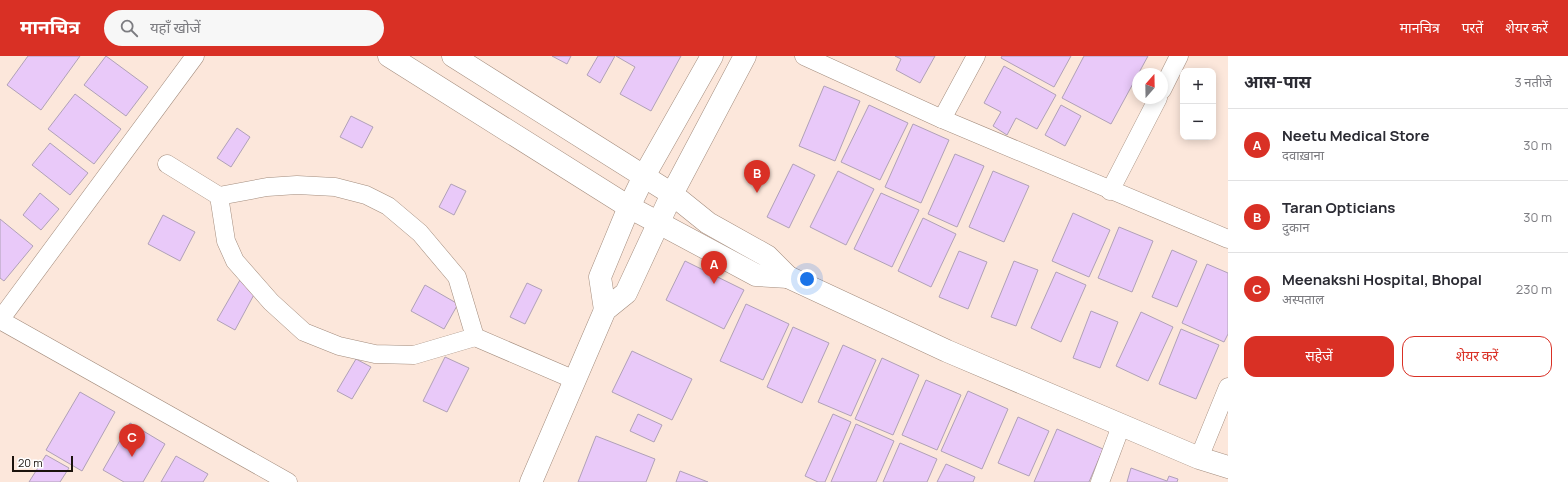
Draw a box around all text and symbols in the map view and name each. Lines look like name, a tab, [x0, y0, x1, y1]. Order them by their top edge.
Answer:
search box	[104, 10, 384, 46]
text: मानचित्र	[20, 14, 80, 40]
icon: search	[118, 17, 140, 39]
text: यहाँ खोजें	[150, 17, 201, 38]
text: मानचित्र	[1400, 18, 1440, 37]
text: परतें	[1462, 18, 1483, 37]
text: शेयर करें	[1505, 18, 1548, 37]
north arrow	[1132, 68, 1168, 104]
map controls	[1180, 68, 1216, 140]
button: +	[1180, 68, 1216, 104]
text: आस-पास	[1244, 70, 1311, 93]
text: 3 नतीजे	[1515, 73, 1552, 91]
button: −	[1180, 104, 1216, 140]
text: Neetu Medical Store	[1282, 125, 1429, 146]
text: A	[1253, 136, 1261, 154]
text: 30 m	[1523, 136, 1552, 154]
text: दवाख़ाना	[1282, 146, 1324, 164]
pin: B	[744, 160, 770, 193]
text: Taran Opticians	[1282, 197, 1395, 218]
text: B	[1253, 208, 1261, 226]
text: 30 m	[1523, 208, 1552, 226]
text: दुकान	[1282, 218, 1309, 236]
pin: A	[701, 251, 727, 284]
your location	[797, 269, 817, 289]
text: Meenakshi Hospital, Bhopal	[1282, 269, 1482, 290]
text: C	[1252, 280, 1262, 298]
text: 230 m	[1516, 280, 1552, 298]
text: अस्पताल	[1282, 290, 1324, 308]
button: सहेजें	[1244, 336, 1394, 377]
button: शेयर करें	[1402, 336, 1552, 377]
pin: C	[119, 424, 145, 457]
scale bar	[12, 454, 73, 473]
text: 20 m	[18, 455, 43, 470]

